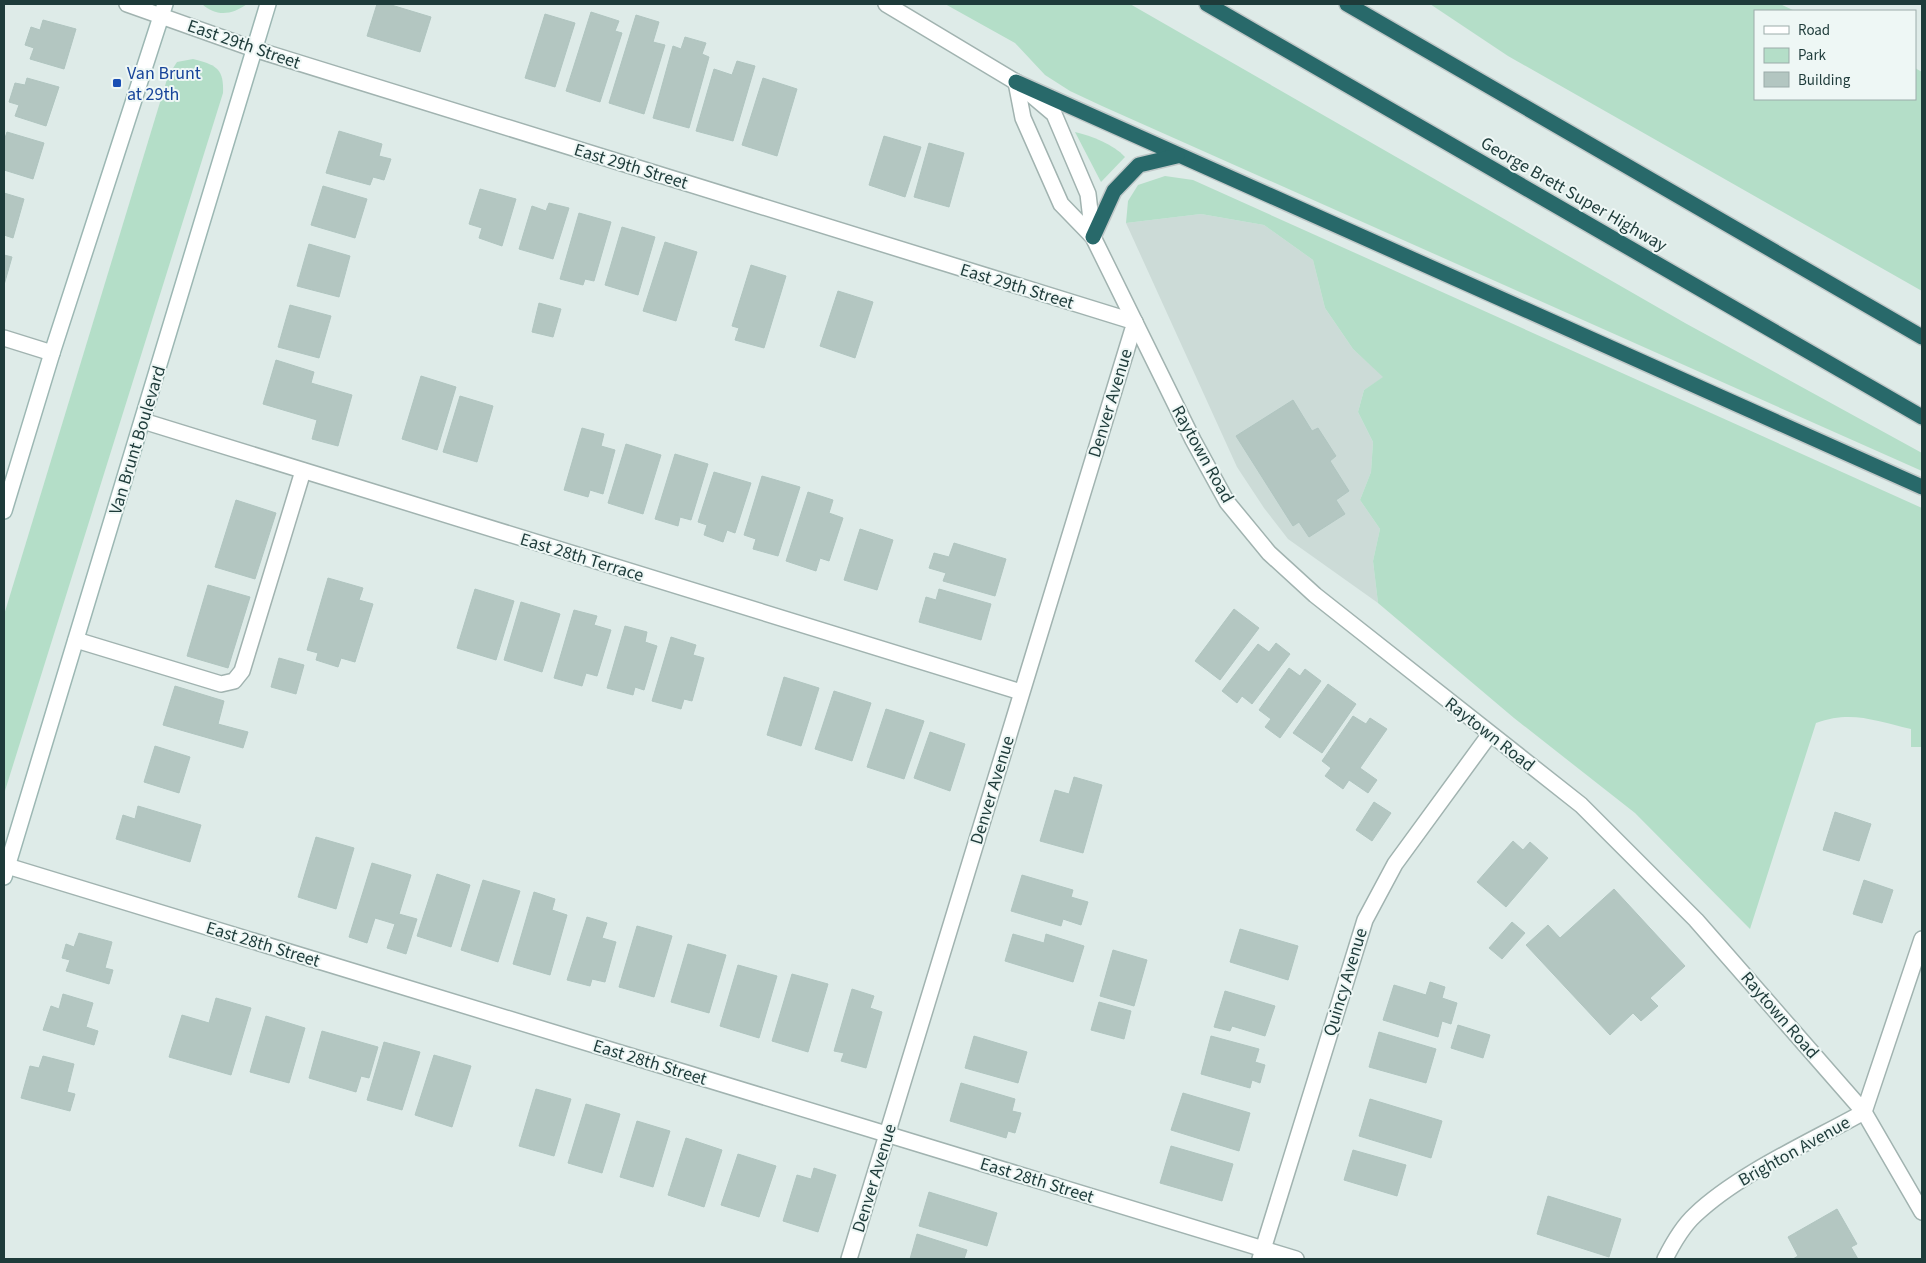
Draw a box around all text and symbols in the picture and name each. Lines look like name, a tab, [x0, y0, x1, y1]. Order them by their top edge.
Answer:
legend	[1754, 10, 1916, 100]
street label: East 29th Street	[184, 13, 304, 75]
text: Road	[1798, 20, 1830, 41]
text: Park	[1798, 45, 1827, 66]
place label: Van Brunt at 29th	[127, 61, 201, 107]
text: Building	[1798, 70, 1851, 91]
marker: Van Brunt at 29th	[111, 77, 123, 89]
street label: George Brett Super Highway	[1476, 131, 1672, 258]
street label: East 29th Street	[571, 137, 691, 196]
street label: East 29th Street	[957, 257, 1077, 316]
street label: Denver Avenue	[1082, 346, 1139, 461]
street label: Van Brunt Boulevard	[103, 363, 172, 518]
street label: Raytown Road	[1165, 401, 1240, 508]
street label: East 28th Terrace	[517, 527, 647, 588]
street label: Raytown Road	[1439, 691, 1540, 778]
street label: Denver Avenue	[964, 733, 1021, 848]
street label: East 28th Street	[203, 915, 323, 974]
street label: Quincy Avenue	[1317, 925, 1374, 1039]
street label: Raytown Road	[1735, 966, 1825, 1064]
street label: East 28th Street	[590, 1033, 710, 1092]
street label: Brighton Avenue	[1734, 1110, 1855, 1193]
street label: Denver Avenue	[846, 1121, 903, 1236]
street label: East 28th Street	[977, 1151, 1097, 1210]

